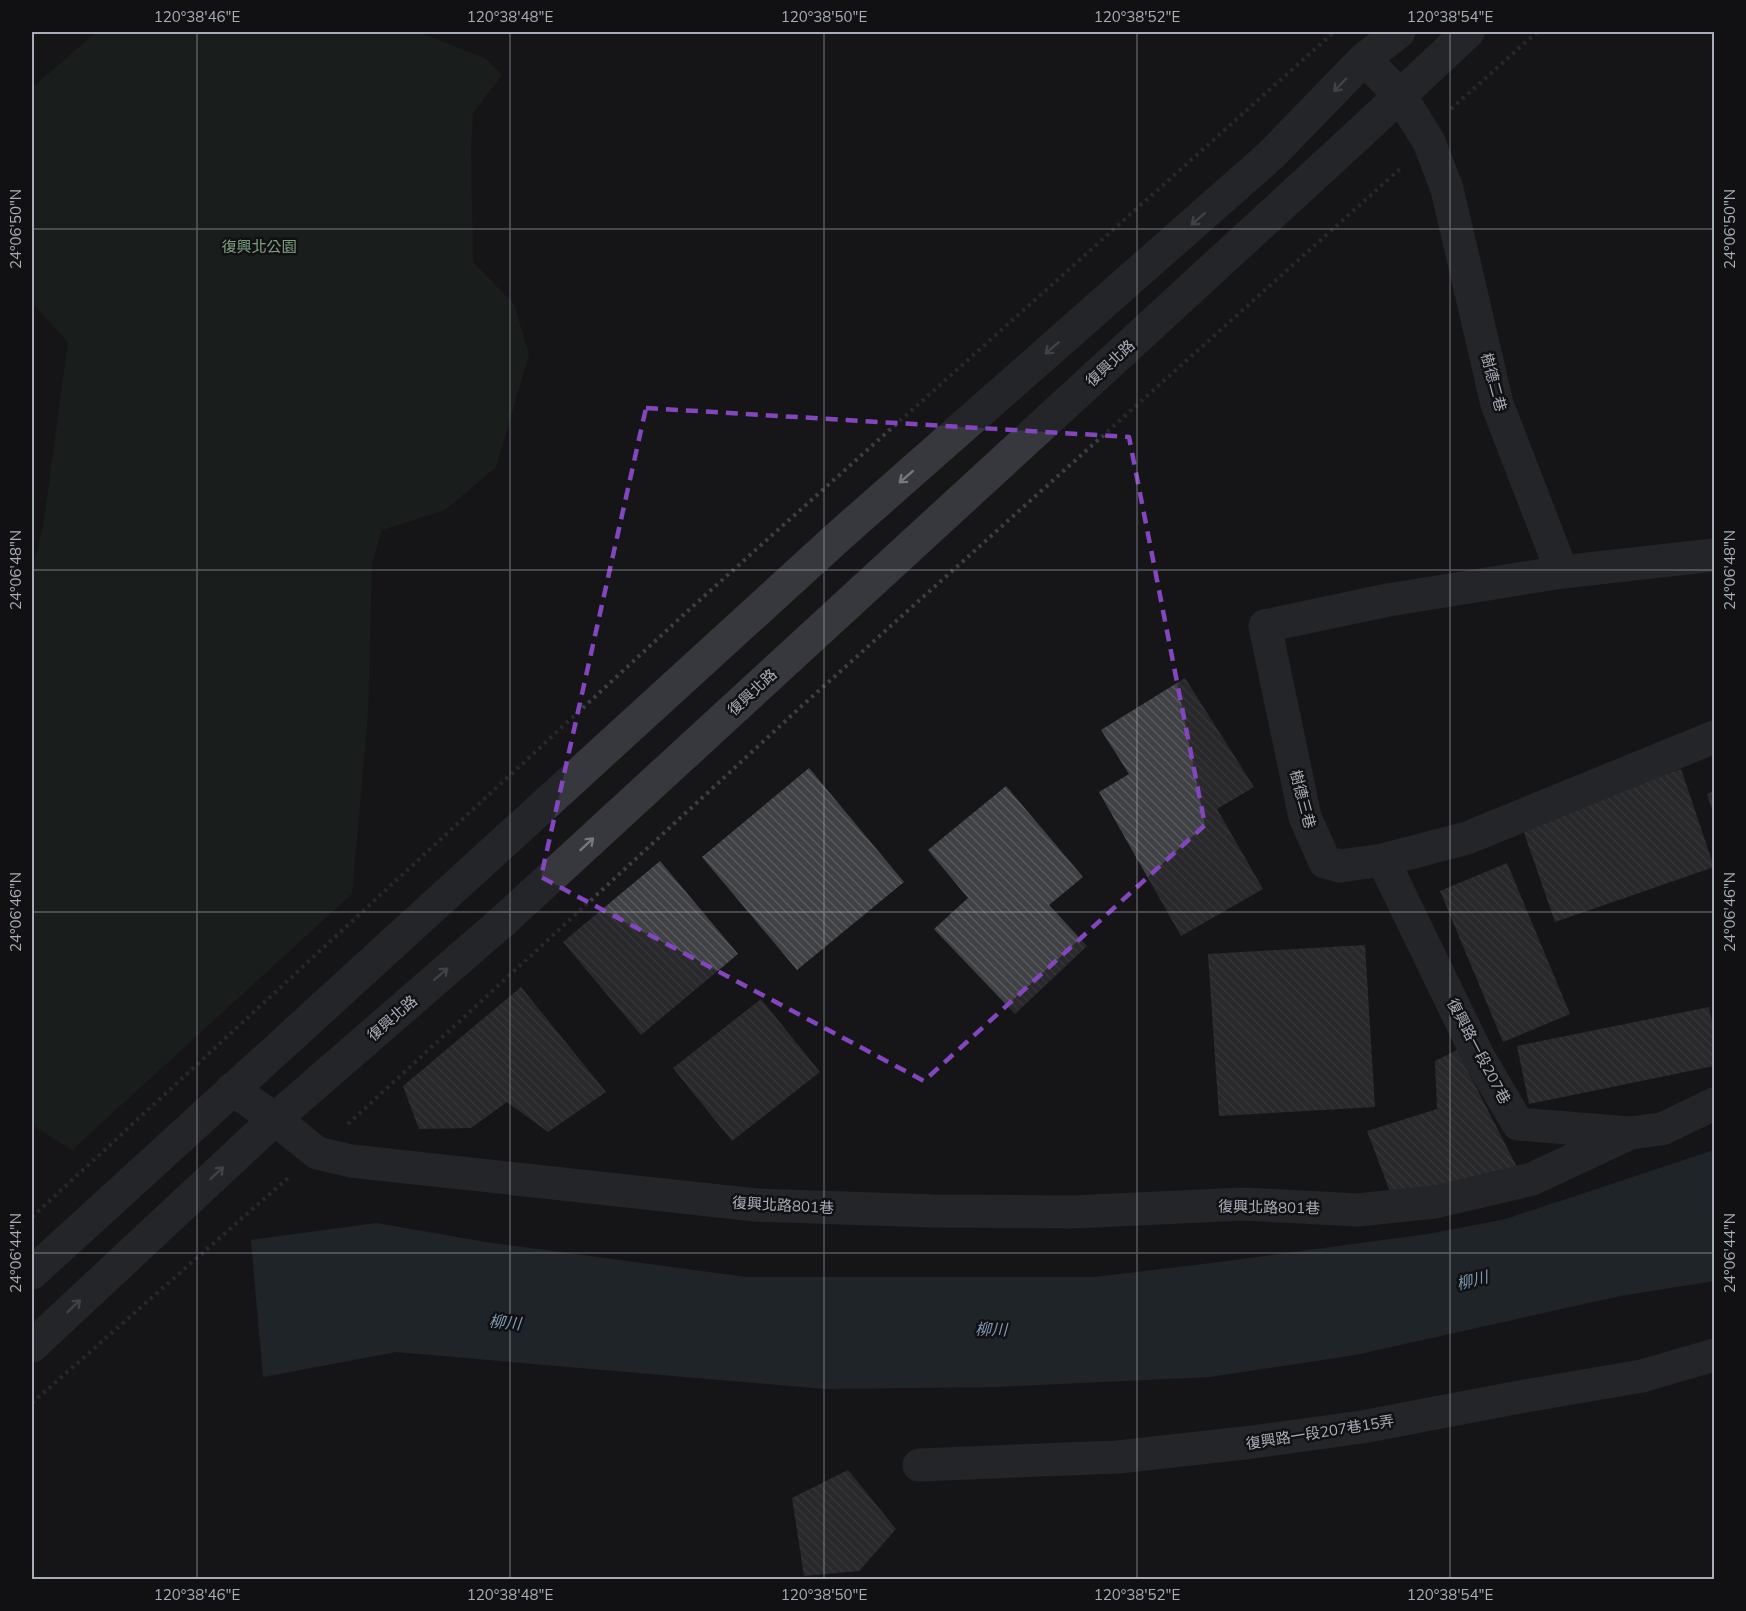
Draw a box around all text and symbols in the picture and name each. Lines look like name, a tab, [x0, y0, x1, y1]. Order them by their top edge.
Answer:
text: 120°38'46"E	[154, 7, 240, 26]
text: 120°38'48"E	[467, 7, 553, 26]
text: 120°38'50"E	[781, 7, 867, 26]
text: 120°38'52"E	[1094, 7, 1180, 26]
text: 120°38'54"E	[1407, 7, 1493, 26]
one-way arrow	[1332, 77, 1347, 92]
text: 24°06'50"N	[6, 189, 25, 269]
text: 24°06'50"N	[1720, 189, 1739, 269]
one-way arrow	[1191, 212, 1206, 226]
park label: 復興北公園	[221, 237, 297, 256]
street label: 復興北路	[1082, 336, 1138, 390]
one-way arrow	[1045, 341, 1060, 355]
street label: 樹德二巷	[1477, 351, 1511, 413]
one-way arrow	[899, 470, 914, 484]
text: 24°06'48"N	[6, 530, 25, 610]
text: 24°06'48"N	[1720, 530, 1739, 610]
street label: 復興北路	[724, 665, 780, 719]
street label: 樹德三巷	[1286, 768, 1320, 830]
one-way arrow	[579, 837, 594, 851]
text: 24°06'46"N	[6, 872, 25, 952]
text: 24°06'46"N	[1720, 872, 1739, 952]
one-way arrow	[433, 968, 449, 982]
street label: 復興北路	[363, 991, 421, 1045]
street label: 復興路一段207巷	[1443, 995, 1515, 1107]
one-way arrow	[209, 1166, 224, 1180]
street label: 復興北路801巷	[732, 1193, 834, 1217]
street label: 復興北路801巷	[1218, 1197, 1320, 1217]
text: 24°06'44"N	[6, 1213, 25, 1293]
text: 24°06'44"N	[1720, 1213, 1739, 1293]
water label: 柳川	[1454, 1266, 1492, 1294]
one-way arrow	[67, 1299, 82, 1313]
water label: 柳川	[488, 1311, 524, 1334]
water label: 柳川	[975, 1319, 1009, 1339]
street label: 復興路一段207巷15弄	[1244, 1411, 1396, 1453]
text: 120°38'46"E	[154, 1585, 240, 1604]
text: 120°38'48"E	[467, 1585, 553, 1604]
text: 120°38'50"E	[781, 1585, 867, 1604]
text: 120°38'52"E	[1094, 1585, 1180, 1604]
text: 120°38'54"E	[1407, 1585, 1493, 1604]

